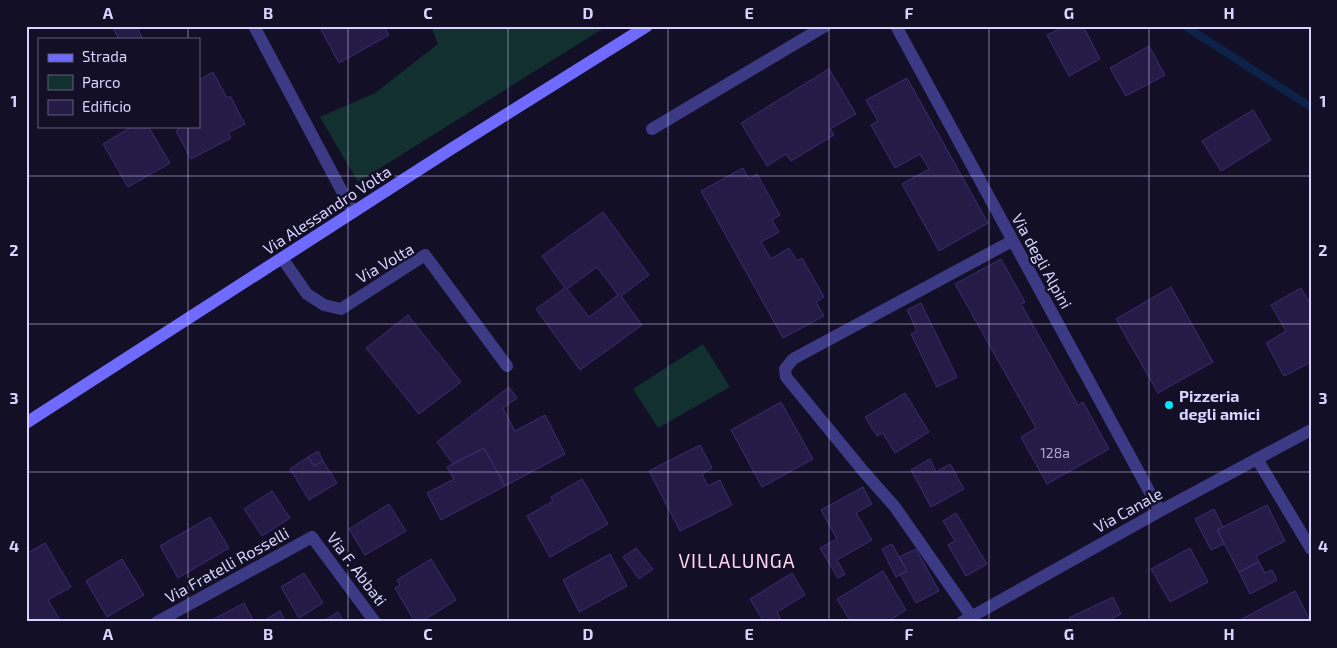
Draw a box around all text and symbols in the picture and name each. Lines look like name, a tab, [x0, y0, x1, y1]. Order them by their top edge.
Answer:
text: A	[103, 3, 114, 22]
text: B	[263, 3, 273, 22]
text: C	[423, 3, 433, 22]
text: D	[583, 3, 594, 22]
text: E	[744, 3, 754, 22]
text: F	[905, 3, 914, 22]
text: G	[1064, 3, 1074, 22]
text: H	[1223, 3, 1235, 22]
legend	[38, 38, 200, 128]
text: Strada	[82, 47, 127, 65]
text: Parco	[82, 73, 121, 91]
text: 1	[11, 91, 17, 110]
text: 1	[1320, 91, 1326, 110]
text: Edificio	[82, 97, 131, 115]
street label: Via Alessandro Volta	[259, 161, 394, 258]
street label: Via degli Alpini	[1008, 210, 1076, 312]
street label: Via Volta	[353, 238, 417, 287]
text: 2	[9, 240, 19, 259]
text: 2	[1318, 240, 1328, 259]
place label: Pizzeria degli amici	[1179, 386, 1260, 423]
text: 3	[9, 388, 19, 407]
text: 3	[1318, 388, 1328, 407]
marker: Pizzeria degli amici	[1163, 399, 1175, 411]
house number: 128a	[1040, 444, 1070, 461]
street label: Via Canale	[1090, 483, 1165, 536]
street label: Via Fratelli Rosselli	[162, 523, 292, 606]
street label: Via F. Abbati	[324, 528, 391, 609]
text: 4	[9, 536, 19, 555]
text: 4	[1318, 536, 1328, 555]
district label: VILLALUNGA	[678, 549, 796, 572]
text: A	[103, 624, 114, 643]
text: B	[263, 624, 273, 643]
text: C	[423, 624, 433, 643]
text: D	[583, 624, 594, 643]
text: E	[744, 624, 754, 643]
text: F	[905, 624, 914, 643]
text: G	[1064, 624, 1074, 643]
text: H	[1223, 624, 1235, 643]

